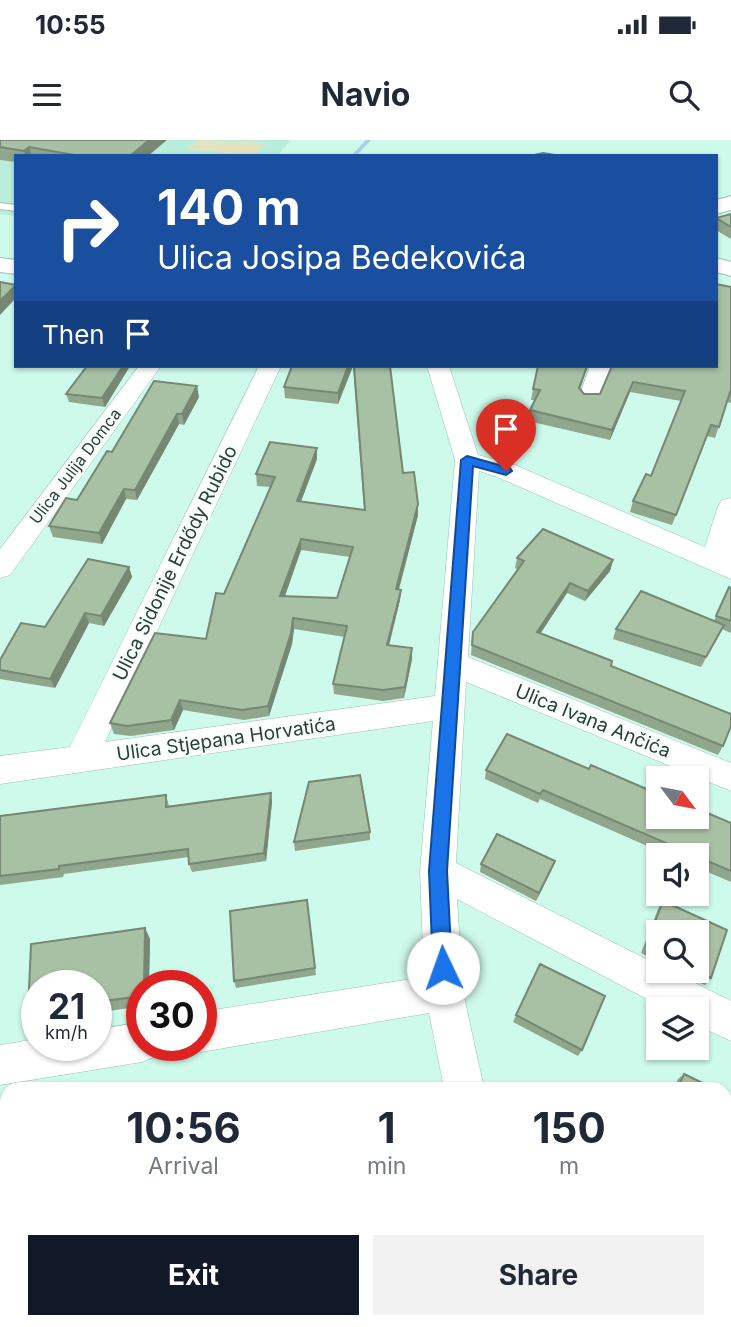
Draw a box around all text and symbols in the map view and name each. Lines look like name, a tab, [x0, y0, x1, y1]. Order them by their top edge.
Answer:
text: 10:55	[35, 9, 106, 40]
text: Navio	[321, 75, 410, 114]
icon: menu	[28, 76, 66, 114]
icon: search	[665, 76, 703, 114]
text: 140 m	[157, 178, 301, 237]
icon: right	[42, 182, 133, 273]
text: Ulica Josipa Bedekovića	[157, 238, 526, 277]
icon: arrive	[119, 315, 157, 353]
text: Then	[42, 319, 105, 350]
pin	[476, 399, 536, 471]
street label: Ulica Julija Domca	[25, 404, 125, 528]
icon: arrive	[487, 410, 525, 448]
street label: Ulica Sidonije Erdődy Rubido	[108, 442, 242, 684]
street label: Ulica Ivana Ančića	[512, 679, 674, 763]
street label: Ulica Stjepana Horvatića	[115, 712, 337, 766]
north arrow	[646, 766, 709, 830]
map controls	[646, 766, 709, 1060]
button: sound	[646, 843, 709, 906]
button: search	[646, 920, 709, 983]
position arrow	[406, 931, 480, 1005]
speed limit sign: 30	[126, 970, 217, 1061]
text: 21	[48, 985, 85, 1027]
button: layers	[646, 997, 709, 1060]
text: km/h	[45, 1022, 88, 1043]
text: 10:56	[126, 1102, 241, 1153]
text: 1	[378, 1102, 396, 1153]
text: 150	[533, 1102, 606, 1153]
text: Arrival	[148, 1152, 219, 1180]
text: min	[367, 1152, 406, 1180]
text: m	[559, 1152, 579, 1180]
button: Exit	[28, 1235, 359, 1315]
button: Share	[373, 1235, 704, 1315]

